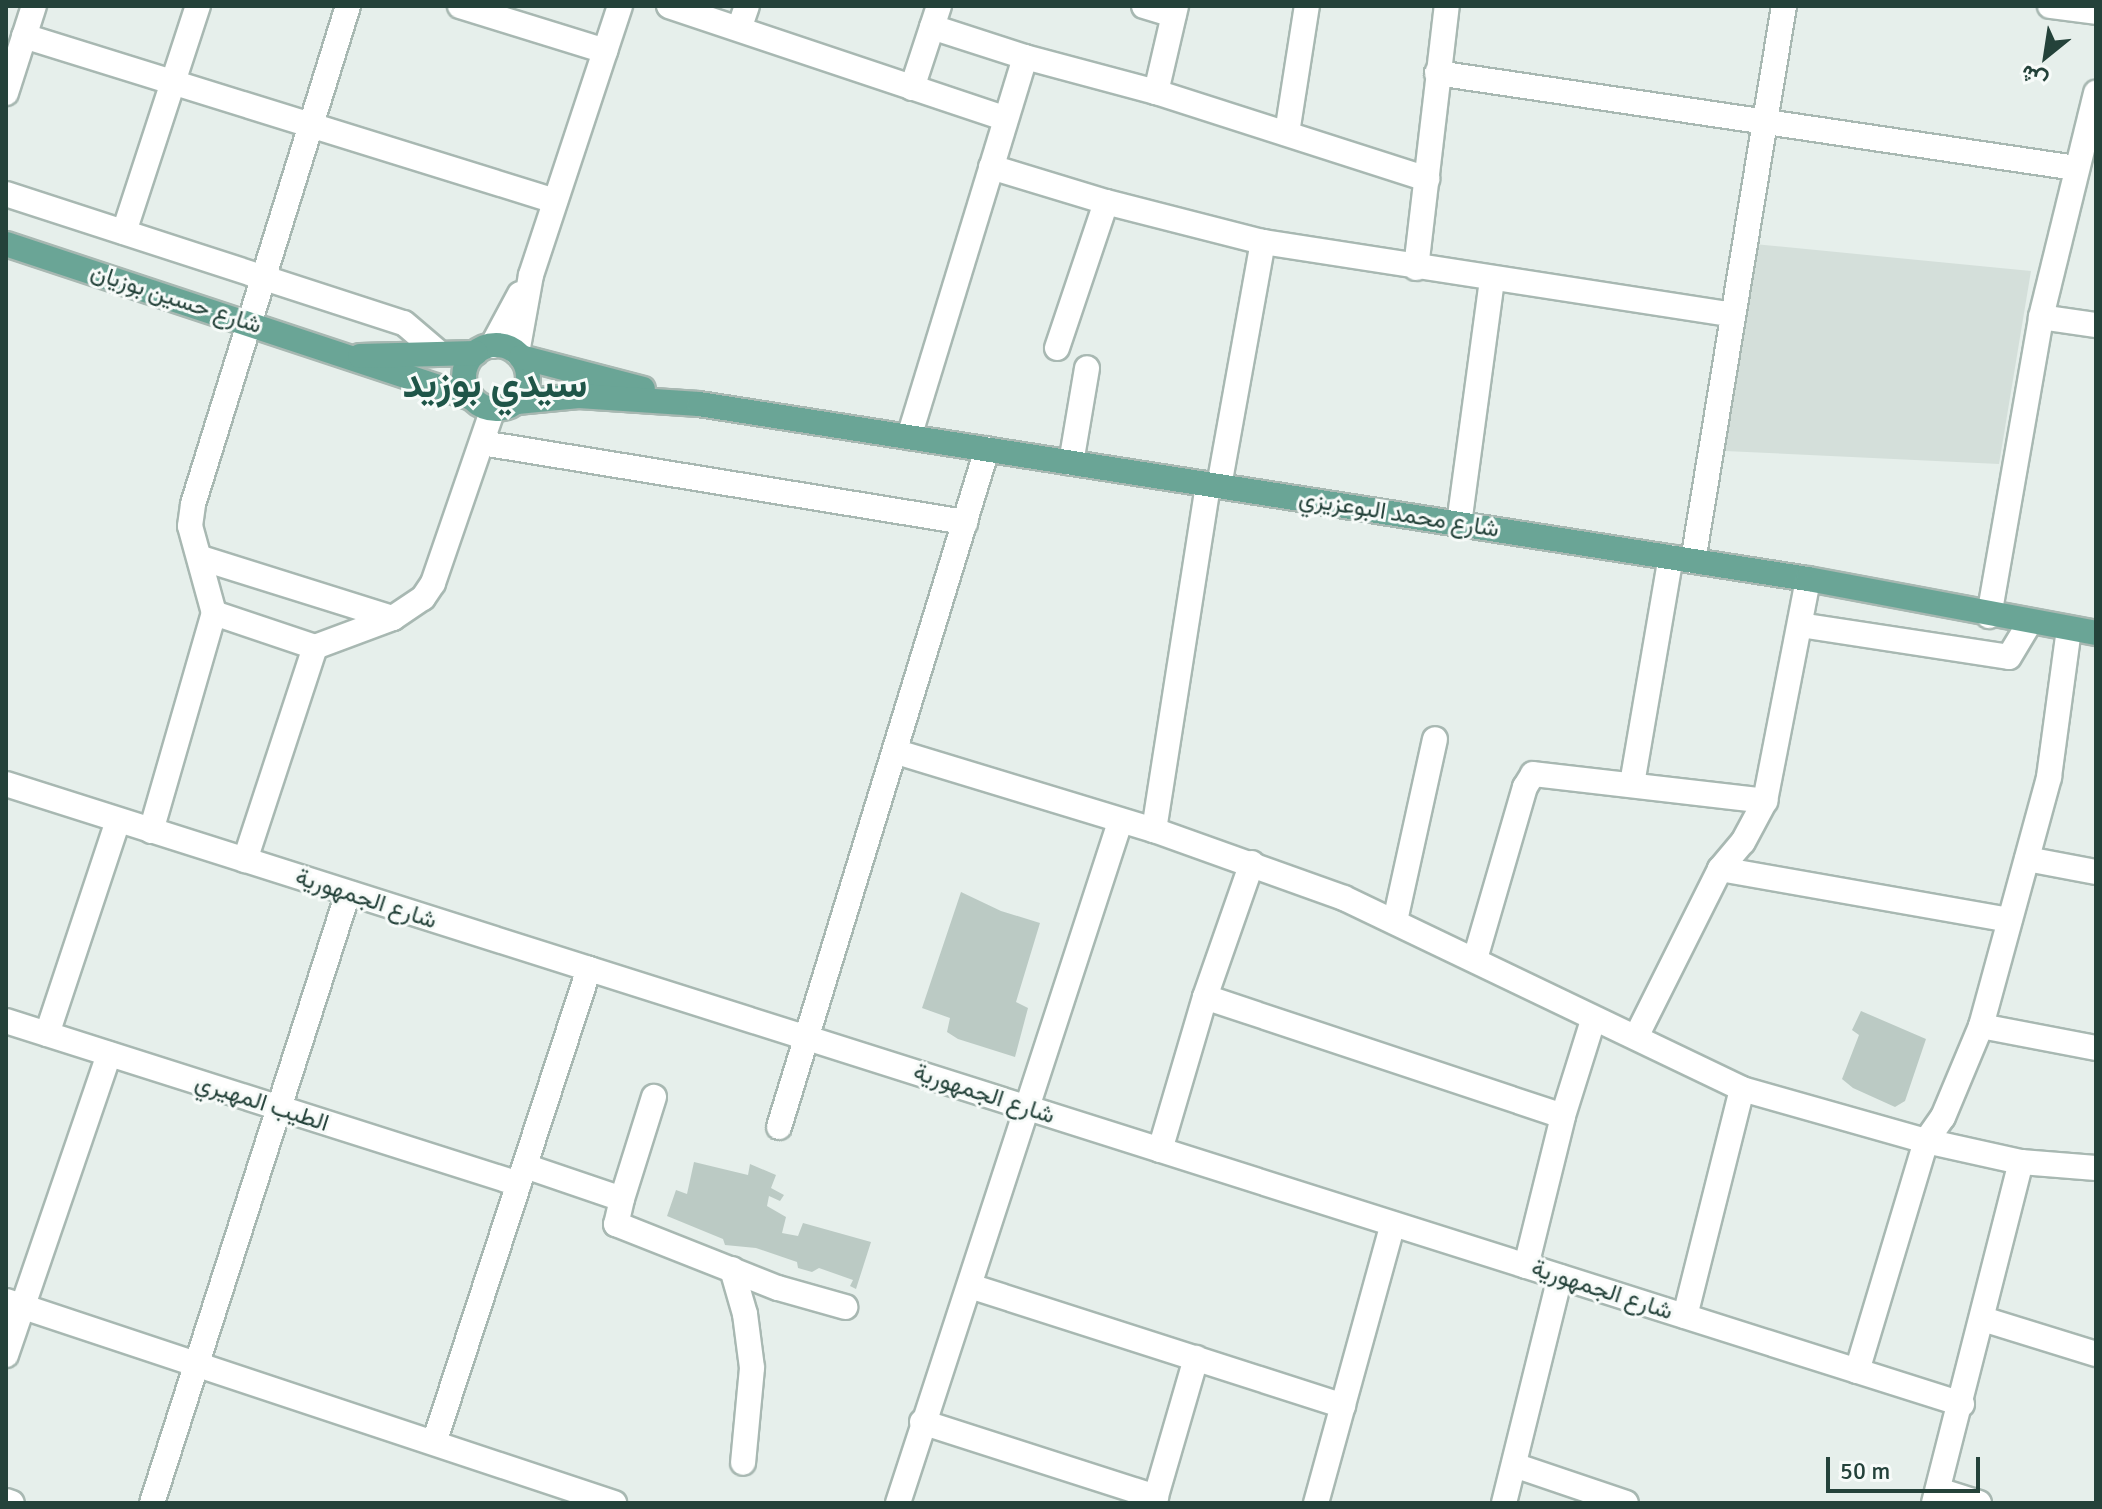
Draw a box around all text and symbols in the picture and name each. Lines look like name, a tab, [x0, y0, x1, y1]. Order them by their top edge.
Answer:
north arrow	[2006, 16, 2086, 96]
text: ش	[2016, 59, 2052, 96]
street label: شارع حسين بوزيان	[87, 258, 265, 340]
district label: سيدي بوزيد	[402, 360, 588, 408]
street label: شارع محمد البوعزيزي	[1297, 484, 1501, 544]
street label: شارع الجمهورية	[292, 863, 440, 935]
street label: شارع الجمهورية	[910, 1058, 1058, 1130]
street label: الطيب المهيري	[192, 1068, 332, 1138]
street label: شارع الجمهورية	[1528, 1254, 1676, 1326]
scale bar	[1830, 1441, 1984, 1491]
text: 50 m	[1840, 1456, 1890, 1486]

